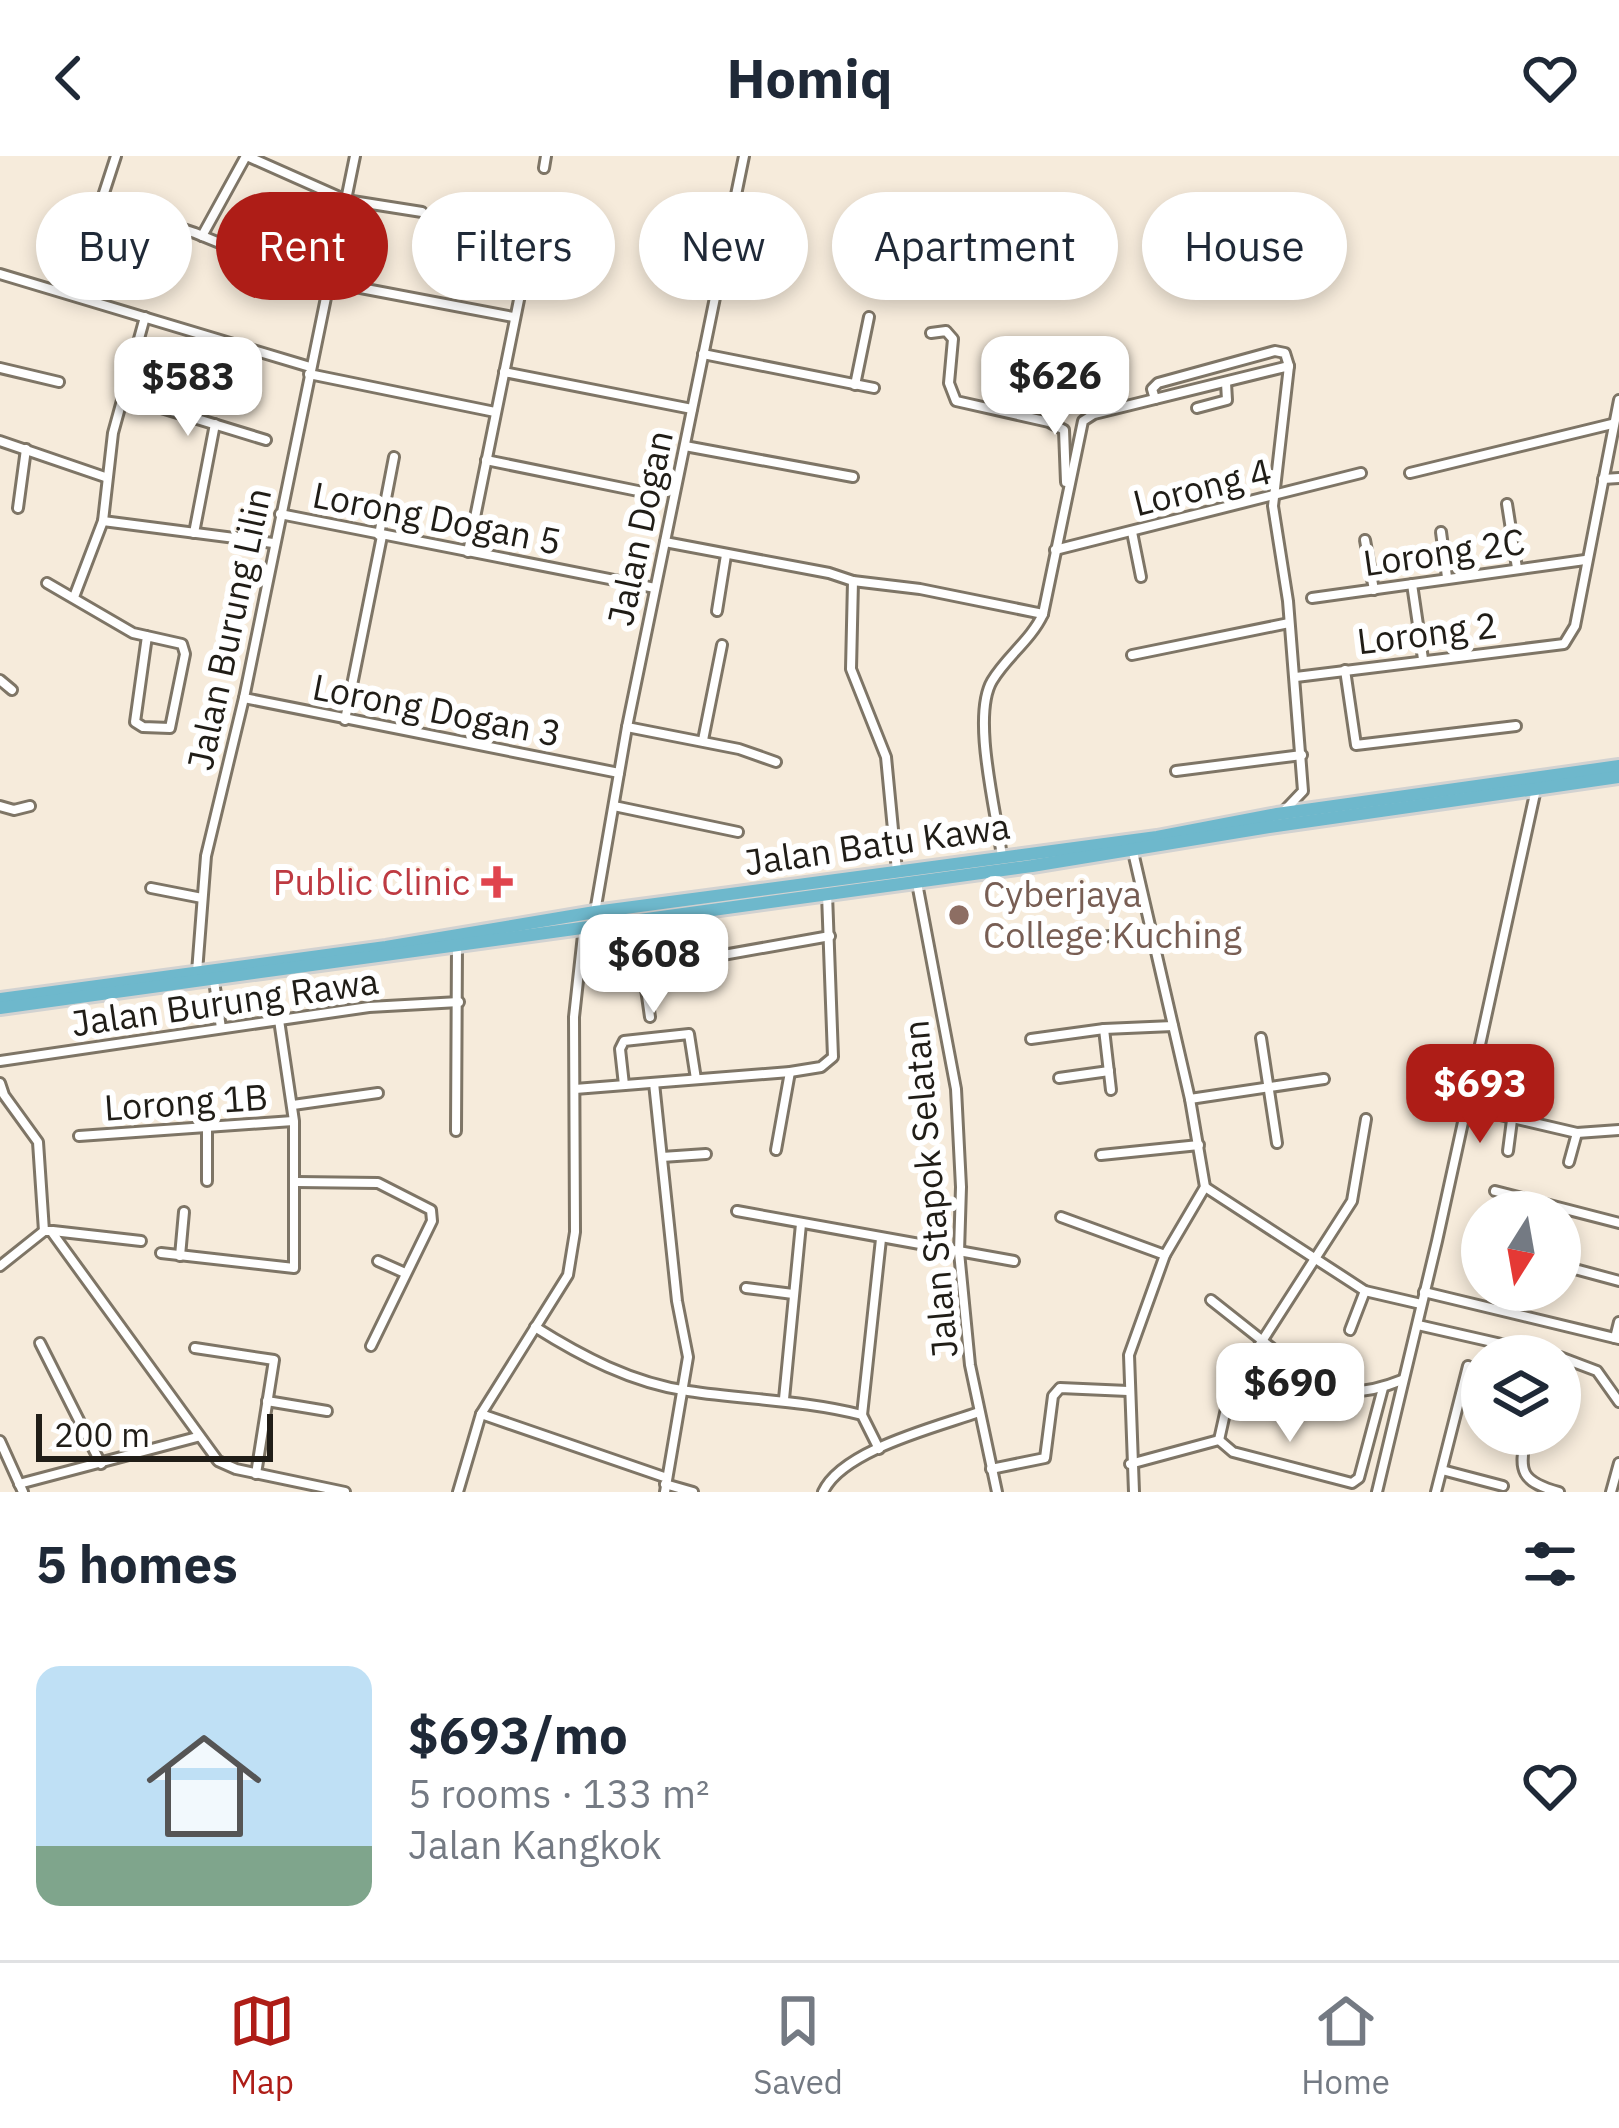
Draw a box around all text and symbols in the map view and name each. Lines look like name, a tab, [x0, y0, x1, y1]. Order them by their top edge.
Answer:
text: Homiq	[726, 43, 893, 113]
icon: back	[36, 45, 102, 111]
icon: heart	[1517, 45, 1583, 111]
chip: Buy	[36, 192, 192, 300]
chip: Rent	[216, 192, 388, 300]
chip: Filters	[412, 192, 615, 300]
chip: New	[639, 192, 808, 300]
chip: Apartment	[832, 192, 1118, 300]
chip: House	[1142, 192, 1347, 300]
pin: $626	[984, 336, 1126, 438]
pin: $583	[117, 337, 259, 439]
text: $626	[1008, 349, 1102, 400]
text: $583	[141, 350, 235, 401]
street label: Jalan Dogan	[596, 426, 683, 630]
street label: Lorong 4	[1128, 447, 1276, 526]
street label: Lorong Dogan 5	[309, 470, 565, 565]
street label: Jalan Burung Lilin	[176, 483, 281, 774]
street label: Lorong 2C	[1360, 517, 1528, 586]
street label: Lorong 2	[1354, 601, 1500, 664]
street label: Lorong Dogan 3	[309, 662, 565, 757]
street label: Jalan Batu Kawa	[741, 802, 1013, 885]
place label: Public Clinic	[273, 858, 470, 905]
marker: Public Clinic	[481, 866, 513, 898]
place label: Cyberjaya College Kuching	[983, 870, 1242, 958]
marker: Cyberjaya College Kuching	[946, 902, 972, 928]
pin: $608	[583, 914, 725, 1016]
text: $608	[607, 927, 701, 978]
street label: Jalan Burung Rawa	[68, 957, 381, 1046]
street label: Jalan Stapok Selatan	[891, 1018, 968, 1360]
pin: $693	[1409, 1044, 1551, 1146]
text: $693	[1433, 1057, 1527, 1108]
street label: Lorong 1B	[102, 1072, 269, 1131]
north arrow	[1461, 1191, 1581, 1311]
map controls	[1461, 1191, 1581, 1455]
button: layers	[1461, 1335, 1581, 1455]
pin: $690	[1219, 1343, 1361, 1445]
text: $690	[1243, 1356, 1337, 1407]
scale bar	[36, 1408, 273, 1461]
text: 200 m	[54, 1413, 150, 1456]
text: 5 homes	[36, 1531, 238, 1597]
icon: filters	[1517, 1531, 1583, 1597]
text: $693/mo	[408, 1702, 628, 1768]
icon: home	[132, 1714, 276, 1858]
icon: heart	[1517, 1753, 1583, 1819]
text: 5 rooms · 133 m²	[408, 1768, 710, 1819]
text: Jalan Kangkok	[408, 1819, 662, 1870]
tab: Map	[229, 1988, 295, 2103]
tab: Saved	[753, 1988, 843, 2103]
tab: Home	[1301, 1988, 1390, 2103]

